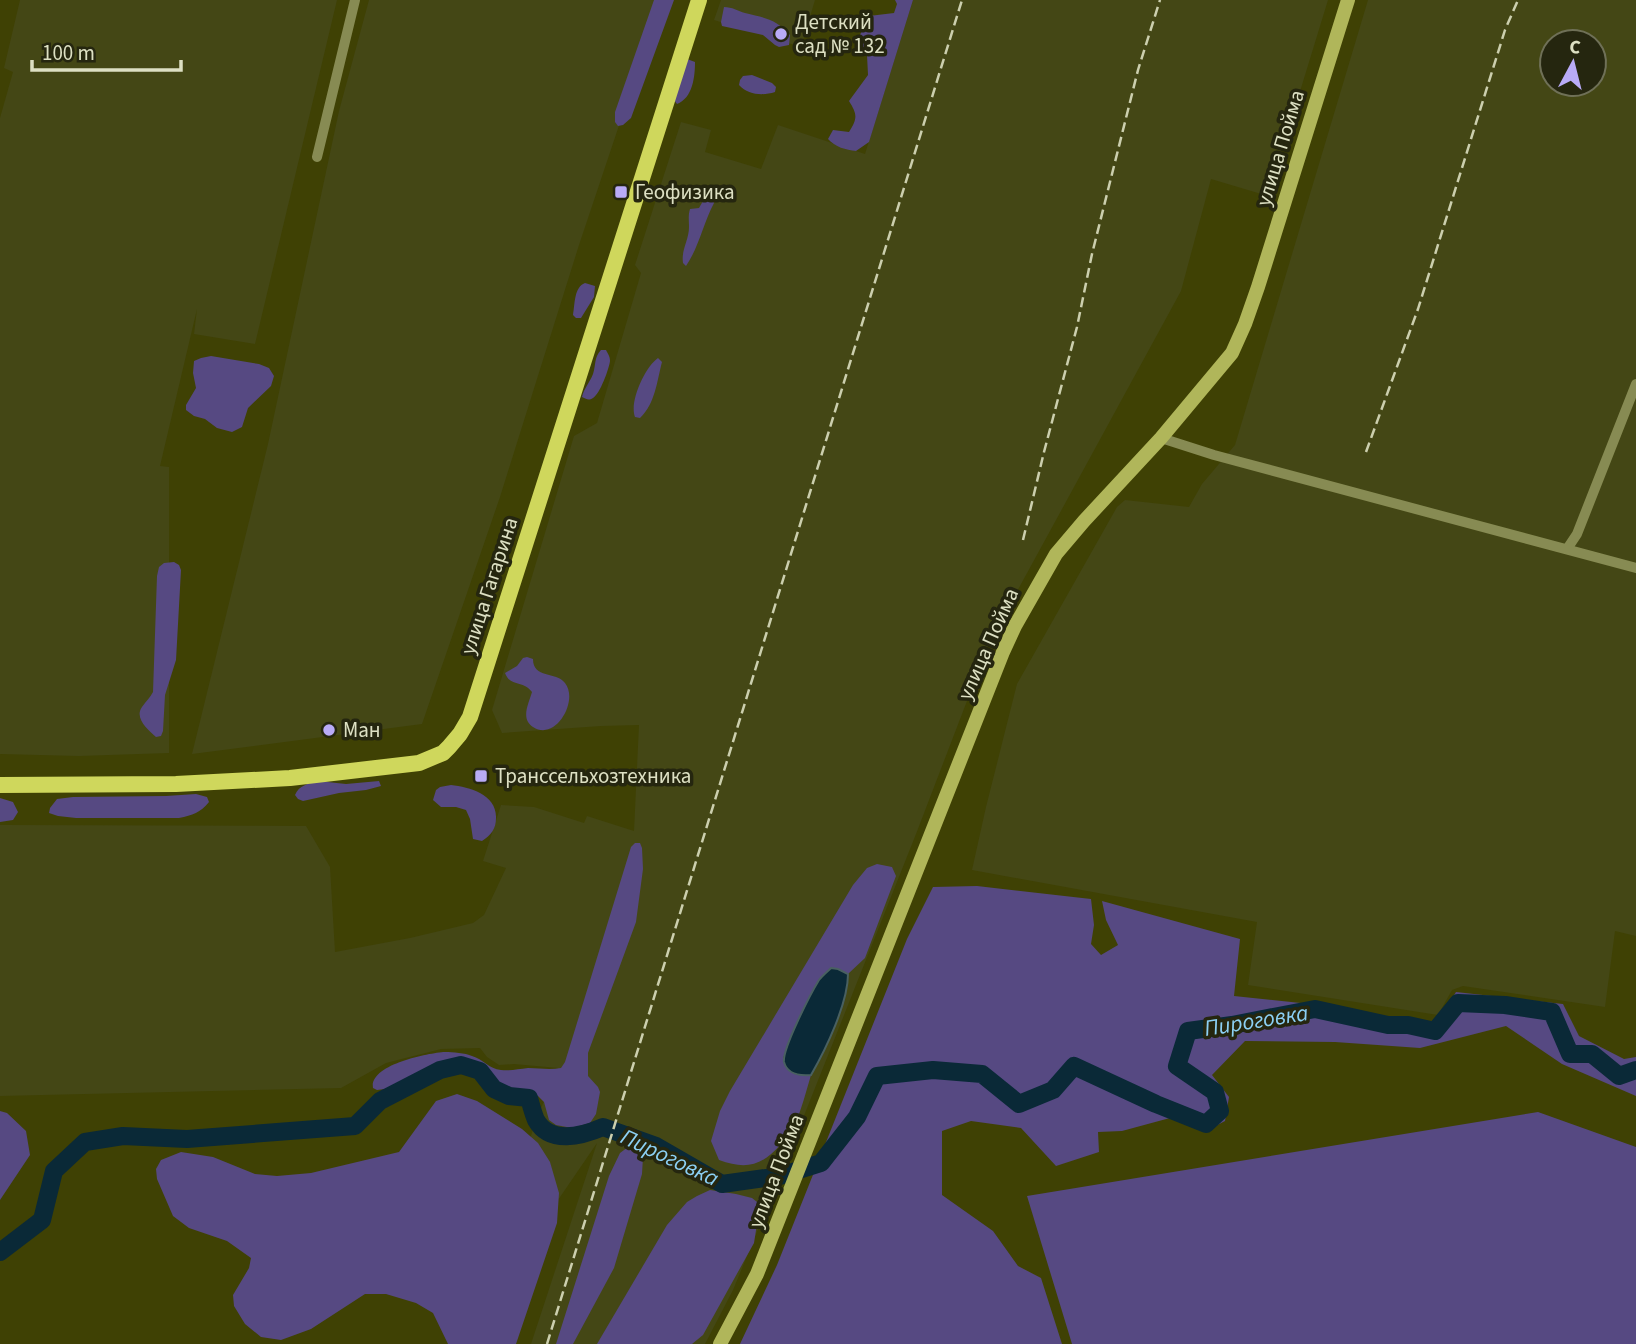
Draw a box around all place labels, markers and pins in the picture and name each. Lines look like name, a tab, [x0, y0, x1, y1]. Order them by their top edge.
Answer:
place label: Детский сад № 132	[795, 7, 885, 61]
marker: Детский сад № 132	[773, 26, 789, 42]
place label: Геофизика	[635, 177, 735, 207]
marker: Геофизика	[613, 184, 629, 200]
place label: Ман	[343, 715, 381, 745]
marker: Ман	[321, 722, 337, 738]
place label: Транссельхозтехника	[495, 761, 691, 791]
marker: Транссельхозтехника	[473, 768, 489, 784]

